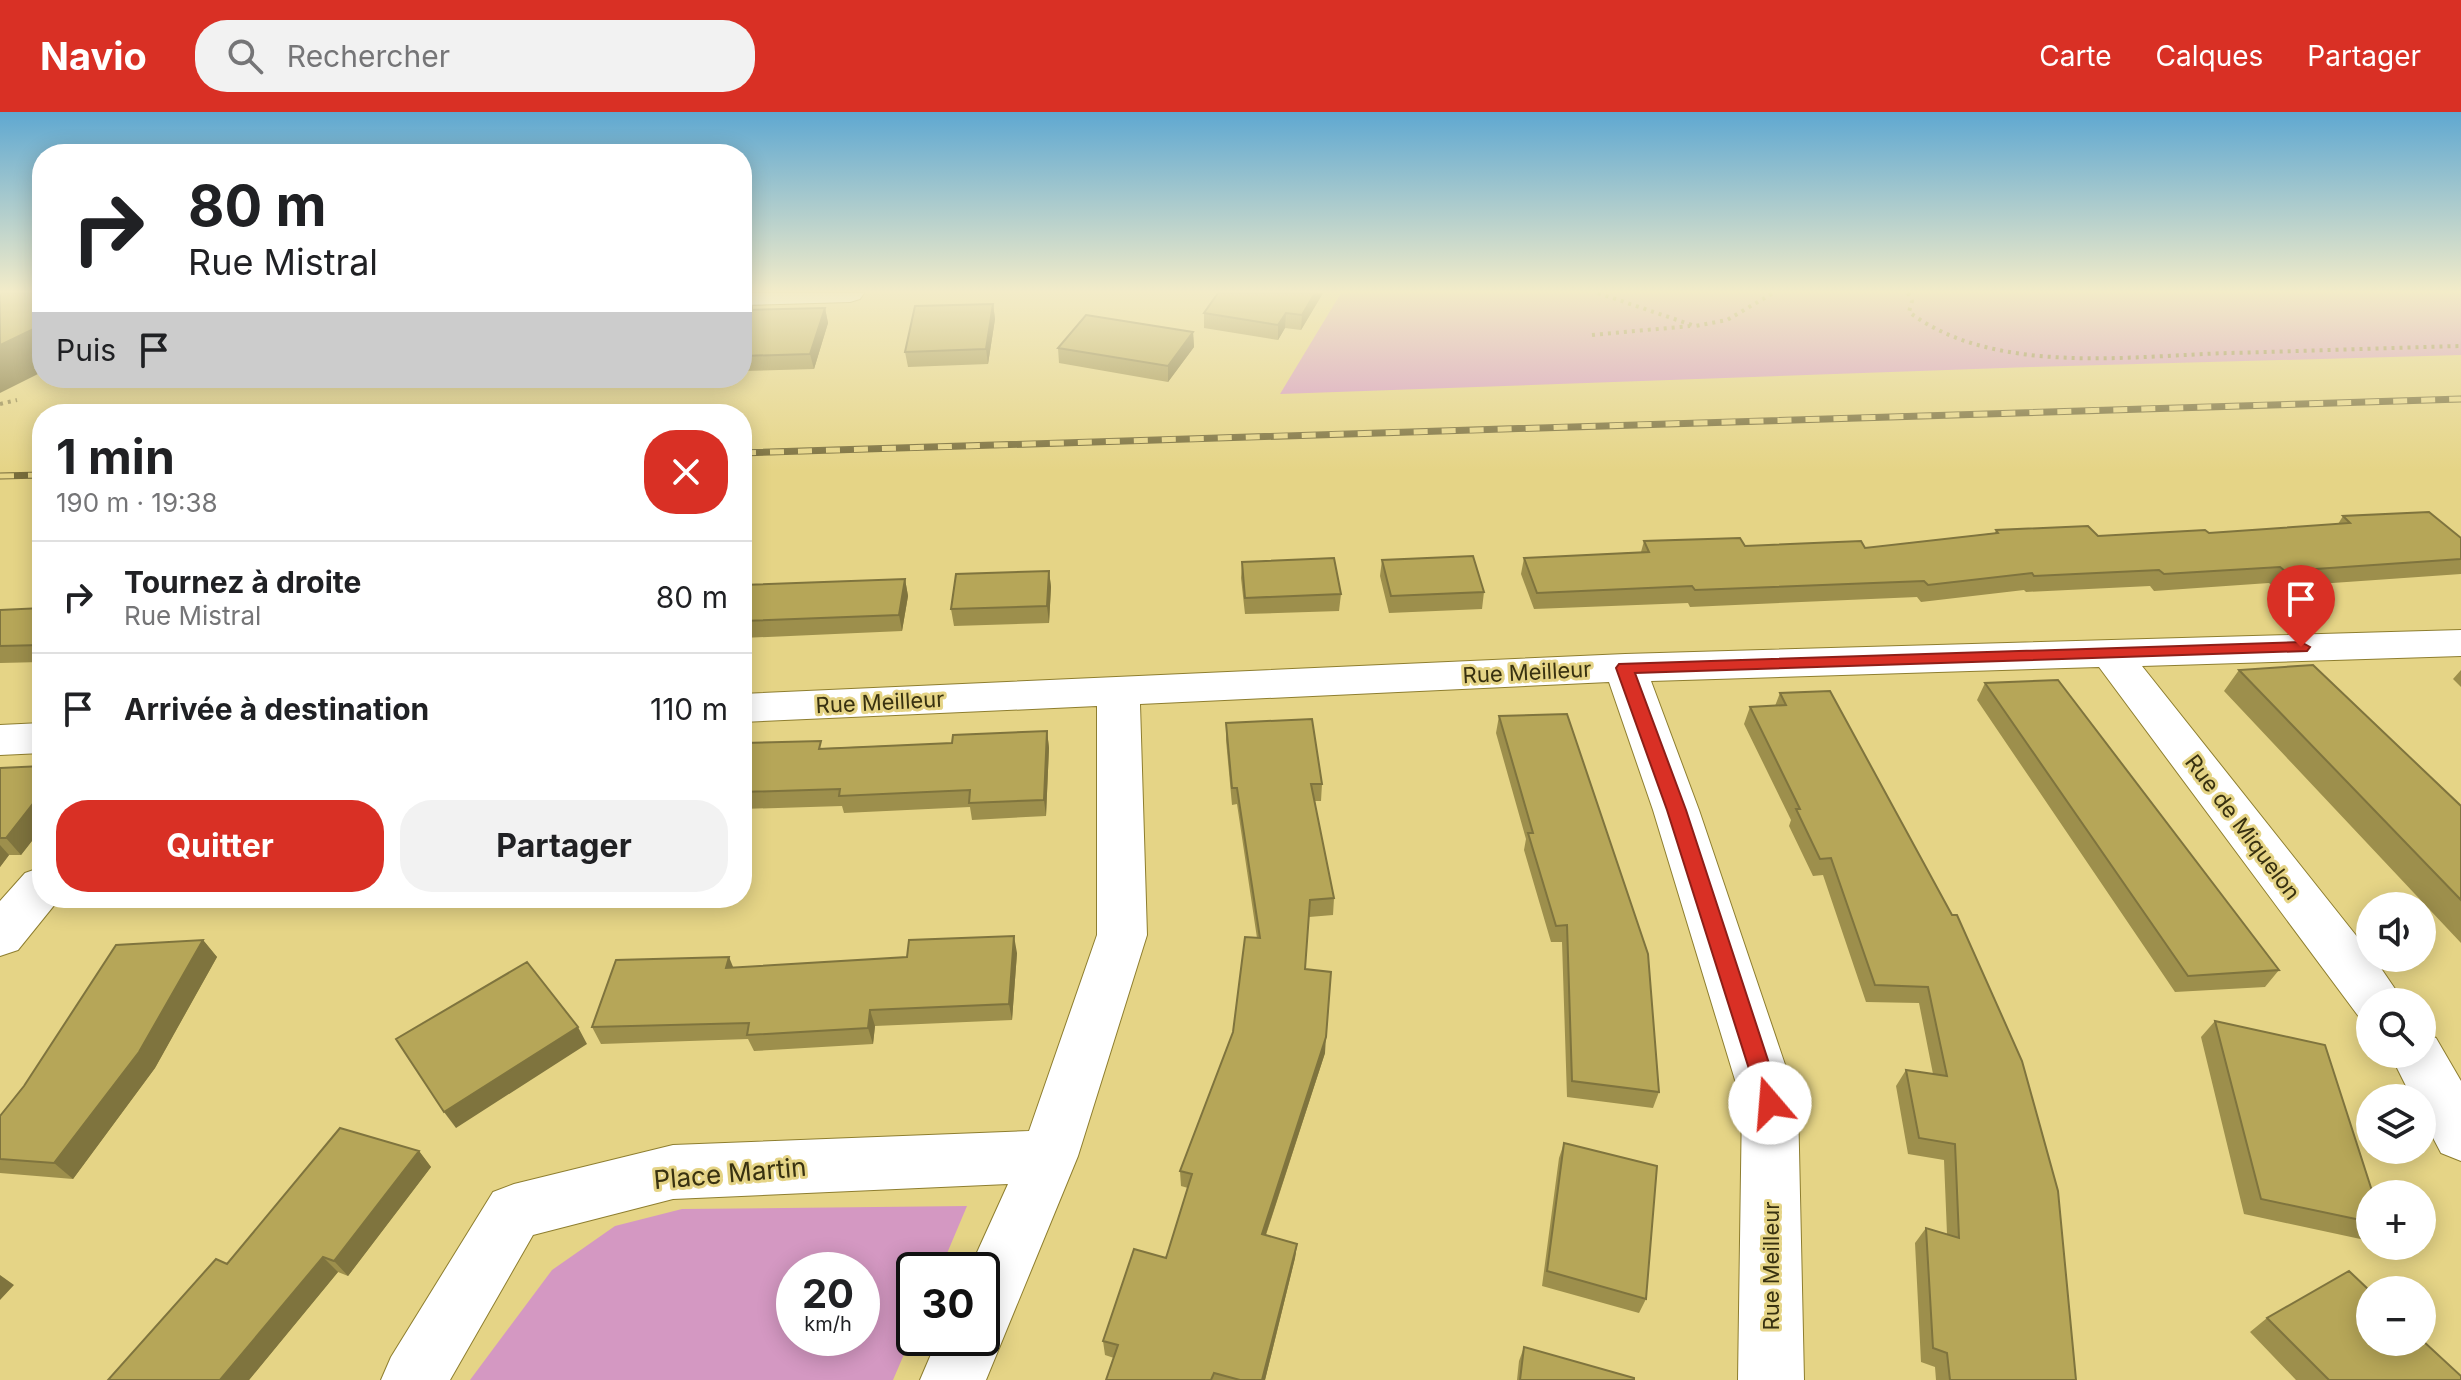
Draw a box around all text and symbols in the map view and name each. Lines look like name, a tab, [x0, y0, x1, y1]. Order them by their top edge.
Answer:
search box	[195, 20, 755, 92]
text: Navio	[40, 33, 147, 79]
icon: search	[223, 34, 267, 78]
text: Rechercher	[287, 38, 450, 74]
text: Carte	[2039, 39, 2112, 73]
text: Calques	[2156, 39, 2263, 73]
text: Partager	[2307, 39, 2421, 73]
text: 80 m	[188, 172, 327, 240]
icon: right	[56, 176, 160, 280]
text: Rue Mistral	[188, 240, 378, 284]
icon: arrive	[132, 328, 176, 372]
text: Puis	[56, 332, 116, 368]
text: 1 min	[56, 427, 175, 486]
button: close	[644, 430, 728, 514]
text: 190 m · 19:38	[56, 487, 218, 518]
text: Tournez à droite	[124, 564, 361, 600]
pin	[2267, 565, 2335, 647]
icon: right	[56, 575, 100, 619]
icon: arrive	[2279, 577, 2323, 621]
text: 80 m	[656, 579, 728, 615]
text: Rue Mistral	[124, 600, 261, 631]
street label: Rue Meilleur	[1462, 656, 1592, 688]
street label: Rue Meilleur	[815, 686, 945, 718]
icon: arrive	[56, 687, 100, 731]
text: Arrivée à destination	[124, 691, 429, 727]
text: 110 m	[650, 691, 728, 727]
street label: Rue de Miquelon	[2180, 749, 2306, 905]
button: Quitter	[56, 800, 384, 892]
button: Partager	[400, 800, 728, 892]
map controls	[2356, 892, 2436, 1356]
button: sound	[2356, 892, 2436, 972]
button: search	[2356, 988, 2436, 1068]
position arrow	[1728, 1061, 1812, 1145]
button: layers	[2356, 1084, 2436, 1164]
street label: Place Martin	[652, 1151, 808, 1195]
button: +	[2356, 1180, 2436, 1260]
street label: Rue Meilleur	[1758, 1202, 1784, 1330]
speed limit sign: 30	[896, 1252, 1000, 1356]
text: 20	[802, 1269, 854, 1318]
button: −	[2356, 1276, 2436, 1356]
text: km/h	[804, 1312, 852, 1336]

